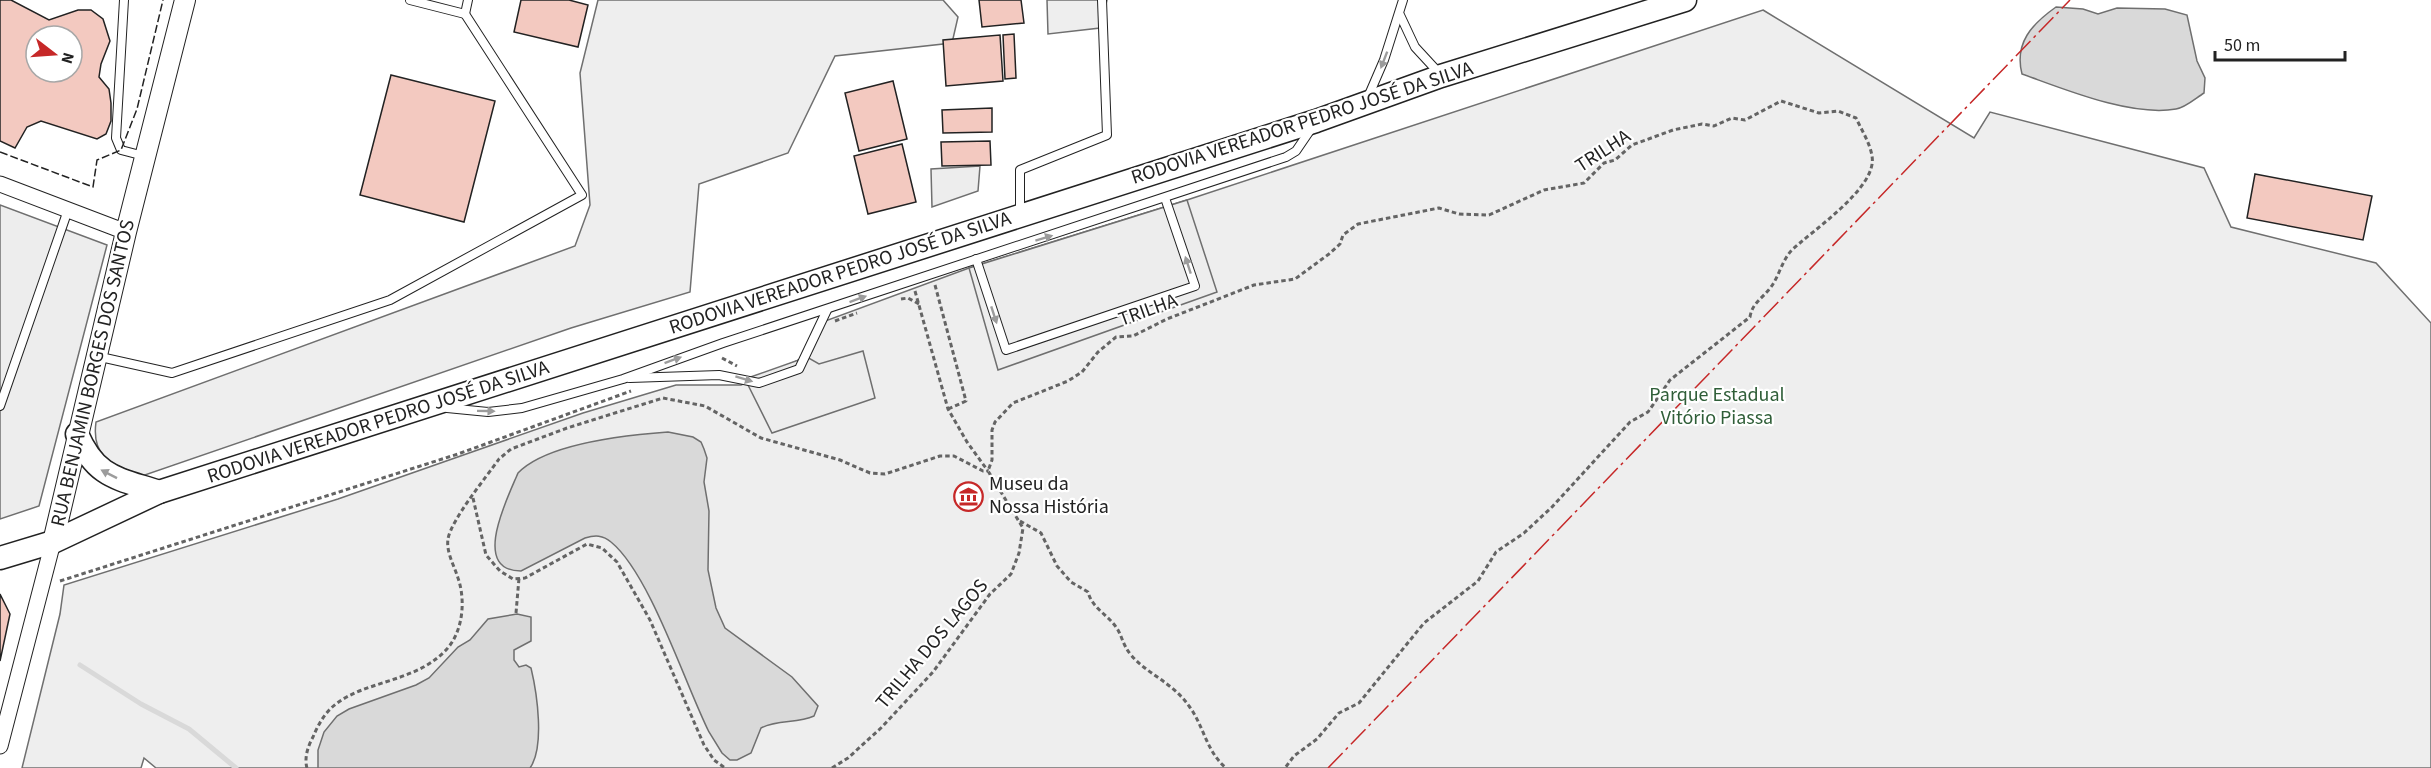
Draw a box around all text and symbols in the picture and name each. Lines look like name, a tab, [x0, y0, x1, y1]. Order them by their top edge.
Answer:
north arrow	[24, 24, 84, 84]
scale bar	[2215, 24, 2346, 62]
text: 50 m	[2224, 33, 2260, 58]
text: N	[55, 50, 79, 66]
one-way arrow	[1378, 51, 1388, 69]
street label: RODOVIA VEREADOR PEDRO JOSÉ DA SILVA	[1127, 54, 1477, 192]
street label: TRILHA	[1570, 123, 1636, 179]
street label: RODOVIA VEREADOR PEDRO JOSÉ DA SILVA	[665, 204, 1015, 342]
street label: RUA BENJAMIN BORGES DOS SANTOS	[44, 217, 142, 529]
one-way arrow	[1035, 233, 1053, 242]
one-way arrow	[1182, 256, 1192, 274]
street label: TRILHA	[1115, 286, 1182, 334]
one-way arrow	[849, 293, 867, 303]
one-way arrow	[990, 306, 1000, 324]
street label: RODOVIA VEREADOR PEDRO JOSÉ DA SILVA	[203, 353, 553, 491]
one-way arrow	[664, 355, 682, 365]
one-way arrow	[735, 375, 753, 384]
park label: Parque Estadual Vitório Piassa	[1649, 381, 1785, 432]
one-way arrow	[476, 406, 495, 416]
one-way arrow	[100, 469, 117, 479]
place label: Museu da Nossa História	[989, 470, 1109, 521]
museum icon: Museu da Nossa História	[952, 480, 984, 512]
street label: TRILHA DOS LAGOS	[869, 573, 995, 715]

